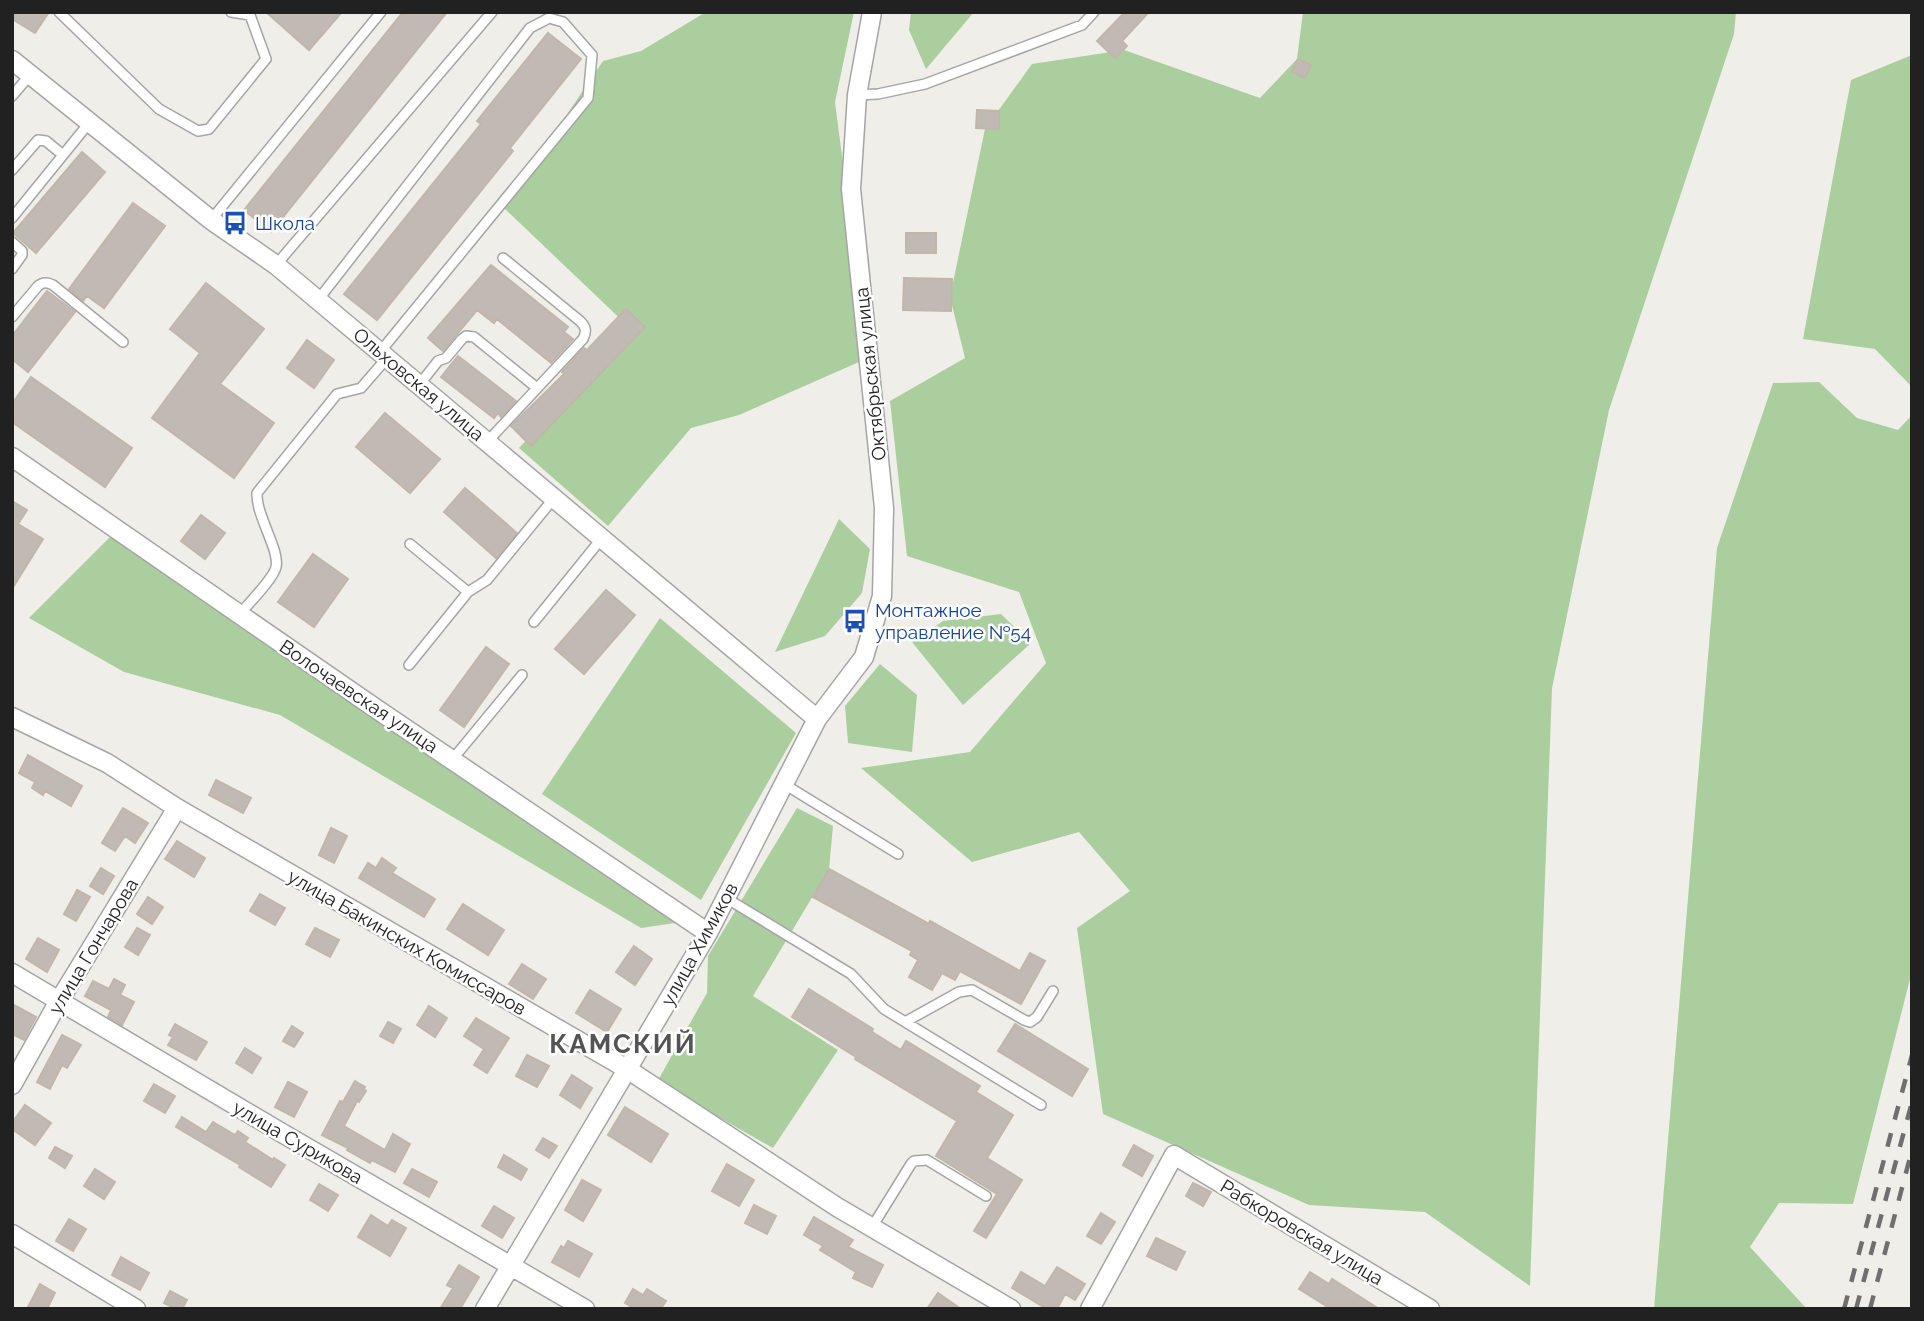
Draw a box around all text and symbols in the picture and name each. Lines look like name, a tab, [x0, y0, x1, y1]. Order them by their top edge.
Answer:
bus stop icon: Школа	[221, 209, 249, 237]
place label: Школа	[255, 212, 315, 234]
street label: Октябрьская улица	[850, 286, 890, 462]
street label: Ольховская улица	[349, 323, 489, 445]
place label: Монтажное управление №54	[875, 599, 1031, 643]
bus stop icon: Монтажное управление №54	[841, 607, 869, 635]
street label: Волочаевская улица	[276, 635, 442, 757]
street label: улица Бакинских Комиссаров	[284, 865, 530, 1019]
street label: улица Гончарова	[44, 874, 142, 1018]
street label: улица Химиков	[656, 879, 742, 1009]
district label: КАМСКИЙ	[549, 1029, 697, 1059]
street label: улица Сурикова	[229, 1096, 367, 1188]
street label: Рабкоровская улица	[1217, 1175, 1387, 1289]

